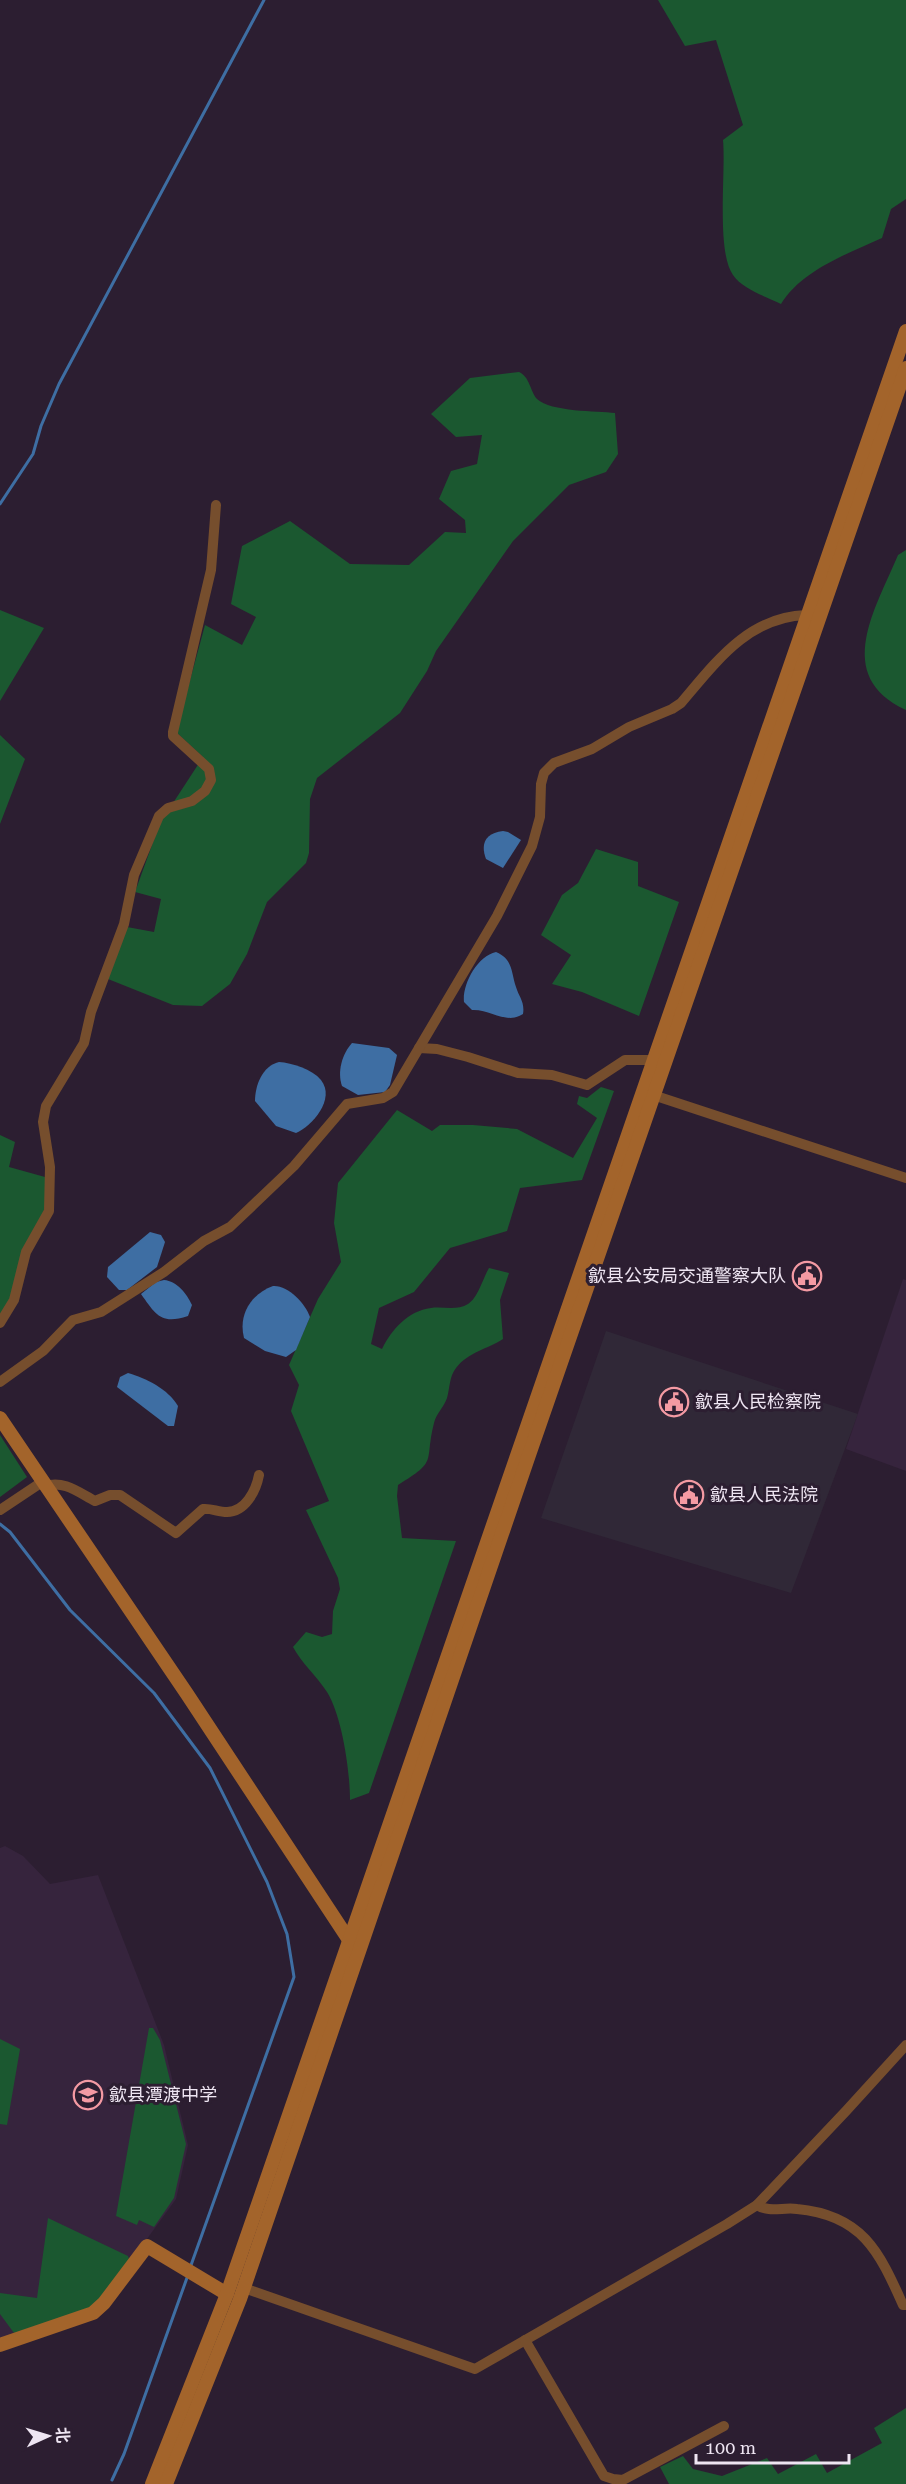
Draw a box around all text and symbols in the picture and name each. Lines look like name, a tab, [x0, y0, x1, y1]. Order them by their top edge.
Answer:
public building icon: 歙县公安局交通警察大队	[791, 1260, 823, 1292]
place label: 歙县公安局交通警察大队	[588, 1265, 786, 1286]
public building icon: 歙县人民检察院	[658, 1386, 690, 1418]
place label: 歙县人民检察院	[695, 1391, 821, 1412]
public building icon: 歙县人民法院	[673, 1479, 705, 1511]
place label: 歙县人民法院	[710, 1484, 818, 1505]
school or university icon: 歙县潭渡中学	[72, 2079, 104, 2111]
place label: 歙县潭渡中学	[109, 2084, 217, 2105]
north arrow	[18, 2406, 78, 2466]
text: 北	[52, 2426, 73, 2444]
scale bar	[696, 2427, 849, 2465]
text: 100 m	[705, 2437, 756, 2458]

